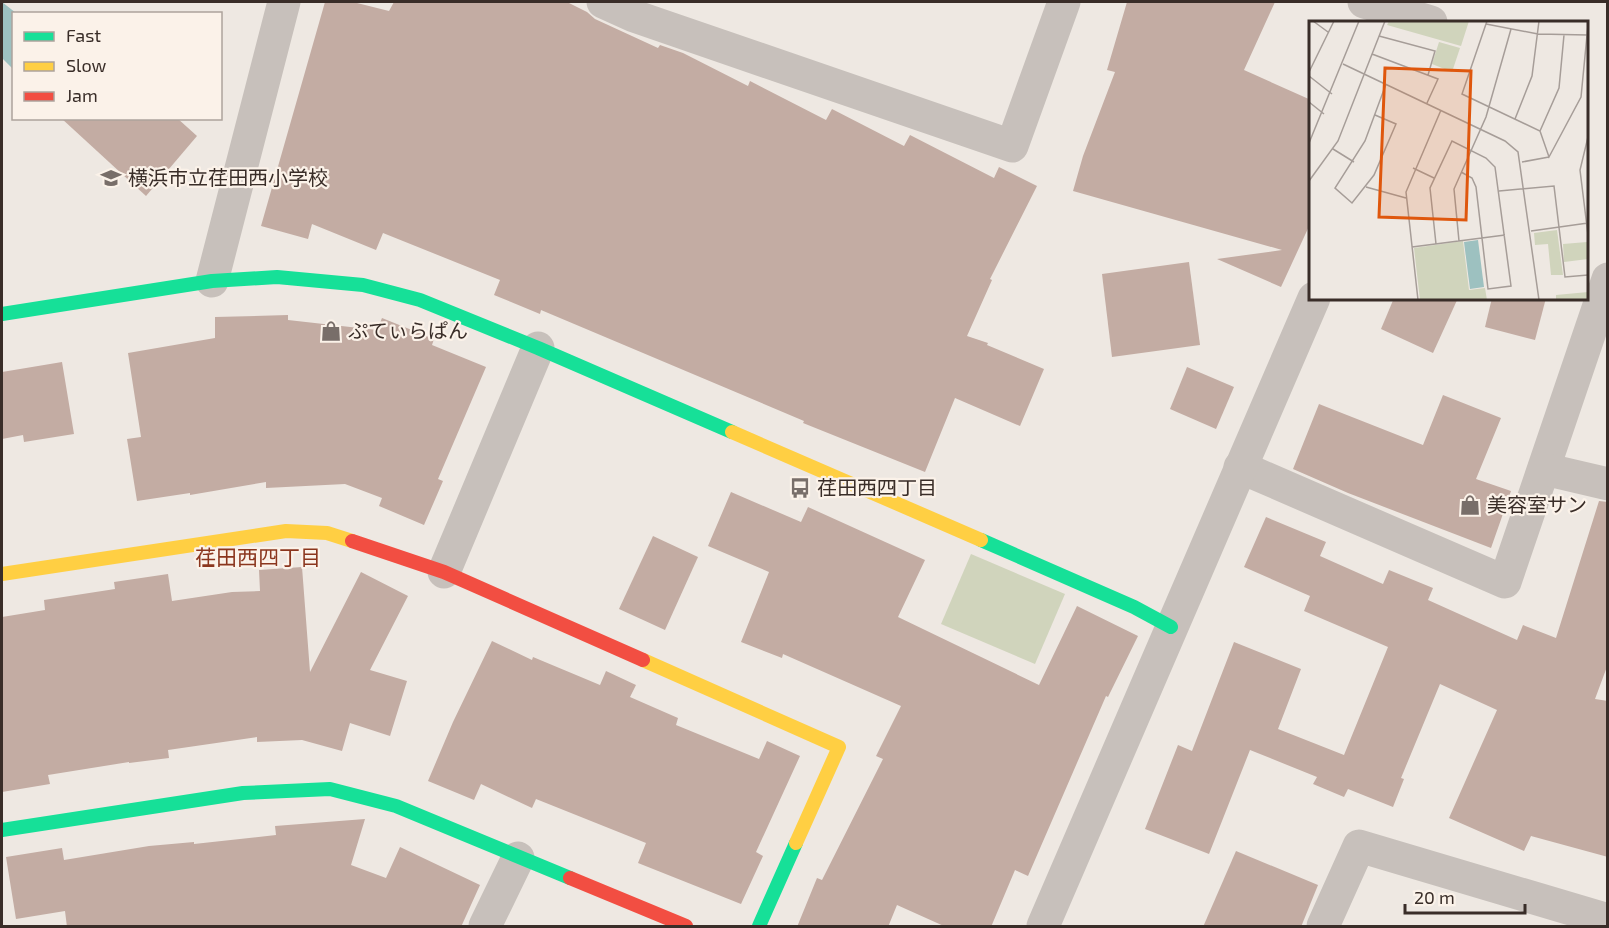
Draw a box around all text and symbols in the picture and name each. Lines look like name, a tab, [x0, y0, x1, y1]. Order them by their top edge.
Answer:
legend	[12, 12, 222, 120]
inset map	[1309, 21, 1588, 300]
text: Fast	[66, 24, 101, 46]
text: Slow	[66, 54, 107, 76]
text: Jam	[66, 84, 98, 106]
place label: 横浜市立荏田西小学校	[128, 165, 328, 189]
school or university icon: 横浜市立荏田西小学校	[99, 166, 123, 190]
place label: ぷてぃらぱん	[348, 318, 468, 342]
shop icon: ぷてぃらぱん	[319, 319, 343, 343]
place label: 荏田西四丁目	[817, 475, 937, 499]
bus stop icon: 荏田西四丁目	[788, 476, 812, 500]
place label: 美容室サン	[1487, 492, 1587, 516]
shop icon: 美容室サン	[1458, 493, 1482, 517]
district label: 荏田西四丁目	[195, 544, 321, 569]
scale bar	[1405, 877, 1525, 915]
text: 20 m	[1414, 886, 1455, 908]

